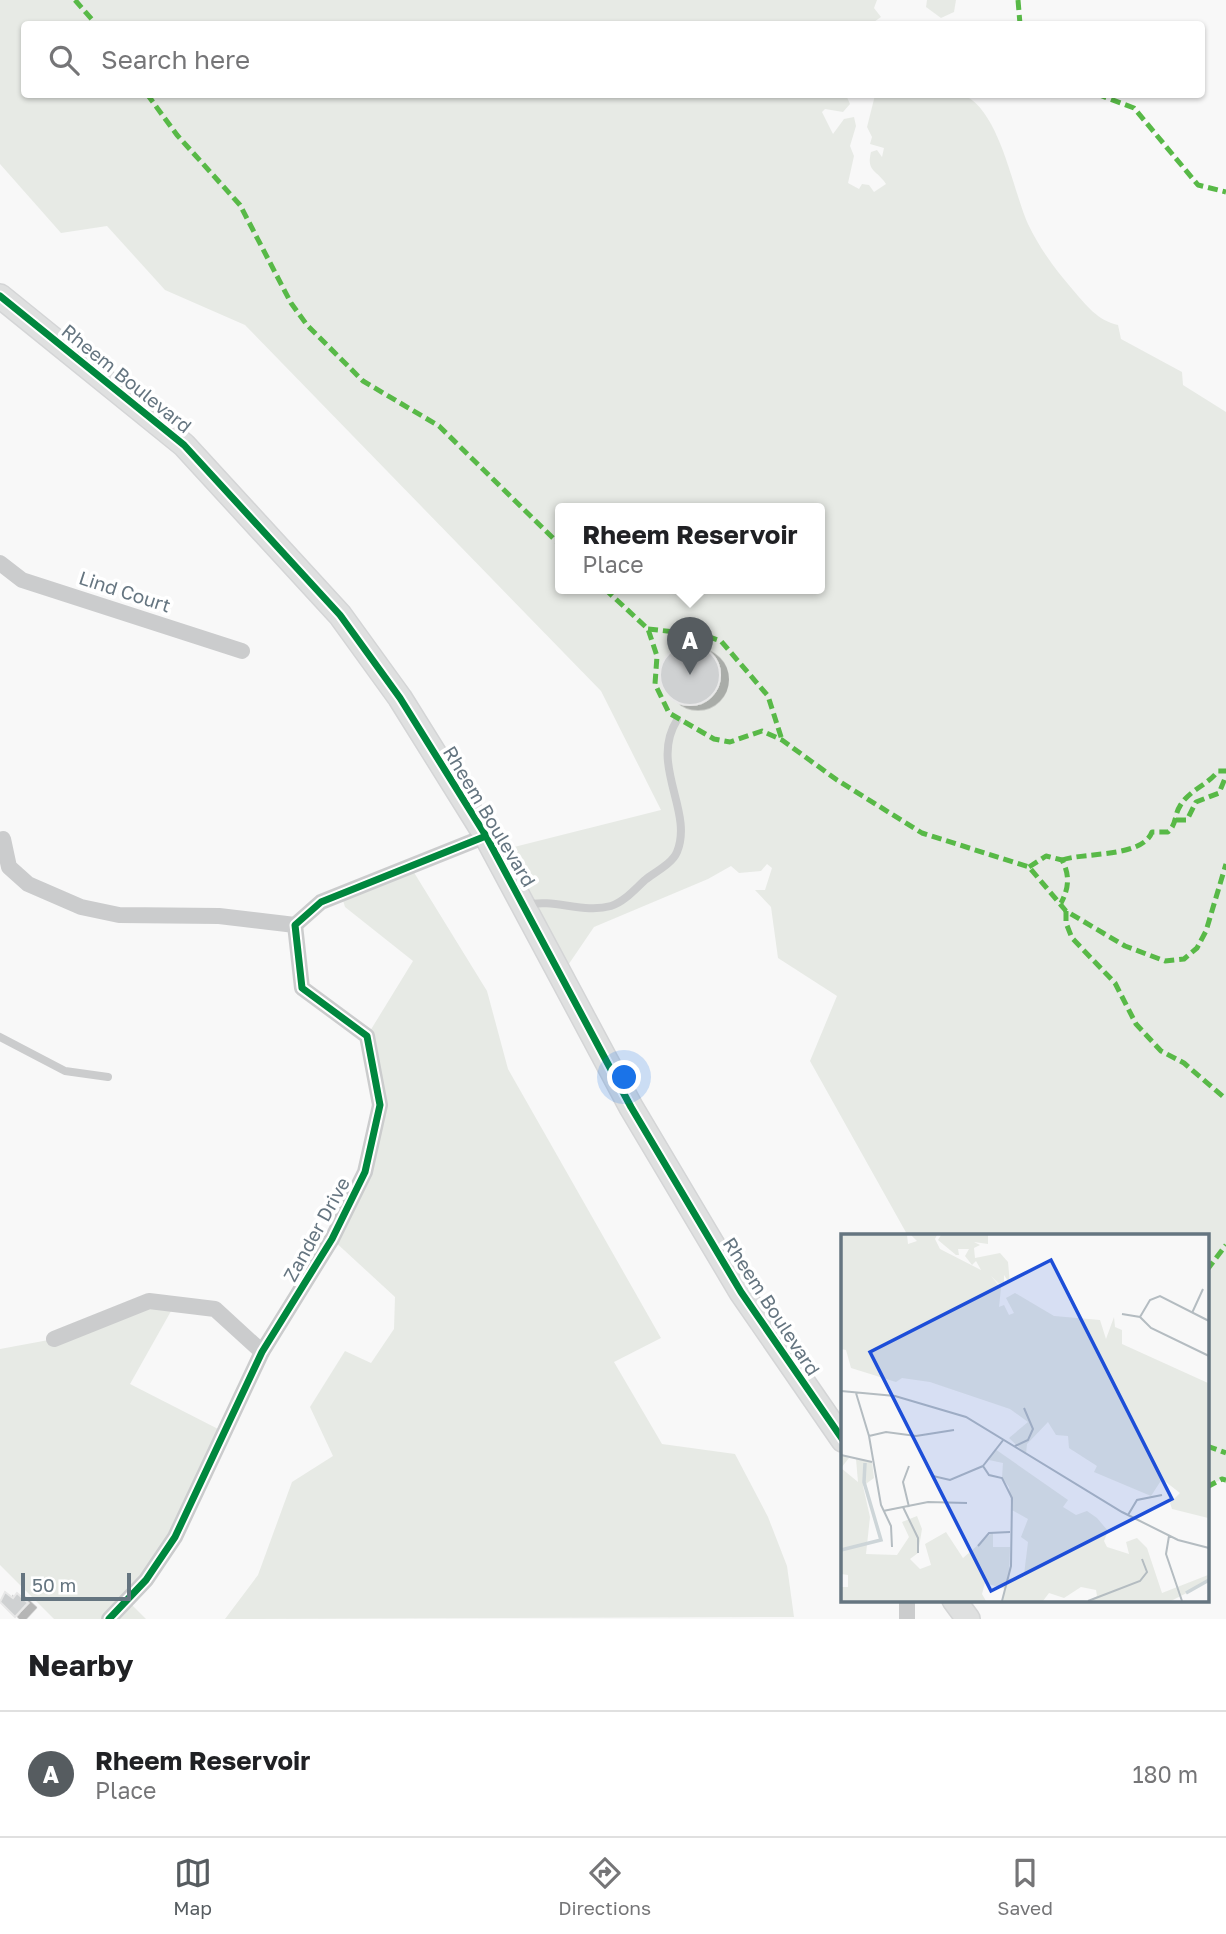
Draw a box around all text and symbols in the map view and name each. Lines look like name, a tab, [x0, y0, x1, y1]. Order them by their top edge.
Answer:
search box	[21, 21, 1205, 98]
icon: search	[45, 41, 83, 79]
text: Search here	[101, 44, 250, 75]
street label: Rheem Boulevard	[58, 319, 196, 437]
popup	[555, 503, 825, 594]
text: Rheem Reservoir	[582, 519, 798, 550]
text: Place	[582, 550, 644, 578]
street label: Lind Court	[76, 565, 174, 617]
pin: A	[667, 617, 713, 675]
street label: Rheem Boulevard	[439, 741, 541, 891]
your location	[607, 1060, 641, 1094]
street label: Zander Drive	[278, 1173, 354, 1285]
street label: Rheem Boulevard	[719, 1233, 825, 1379]
inset map	[841, 1234, 1208, 1602]
scale bar	[21, 1570, 131, 1602]
text: 50 m	[32, 1573, 76, 1596]
text: Nearby	[28, 1647, 133, 1683]
text: Rheem Reservoir	[95, 1745, 310, 1776]
text: A	[43, 1760, 59, 1788]
text: 180 m	[1132, 1760, 1198, 1788]
text: Place	[95, 1776, 156, 1804]
tab: Map	[173, 1854, 212, 1919]
tab: Directions	[558, 1854, 651, 1919]
tab: Saved	[997, 1854, 1053, 1919]

